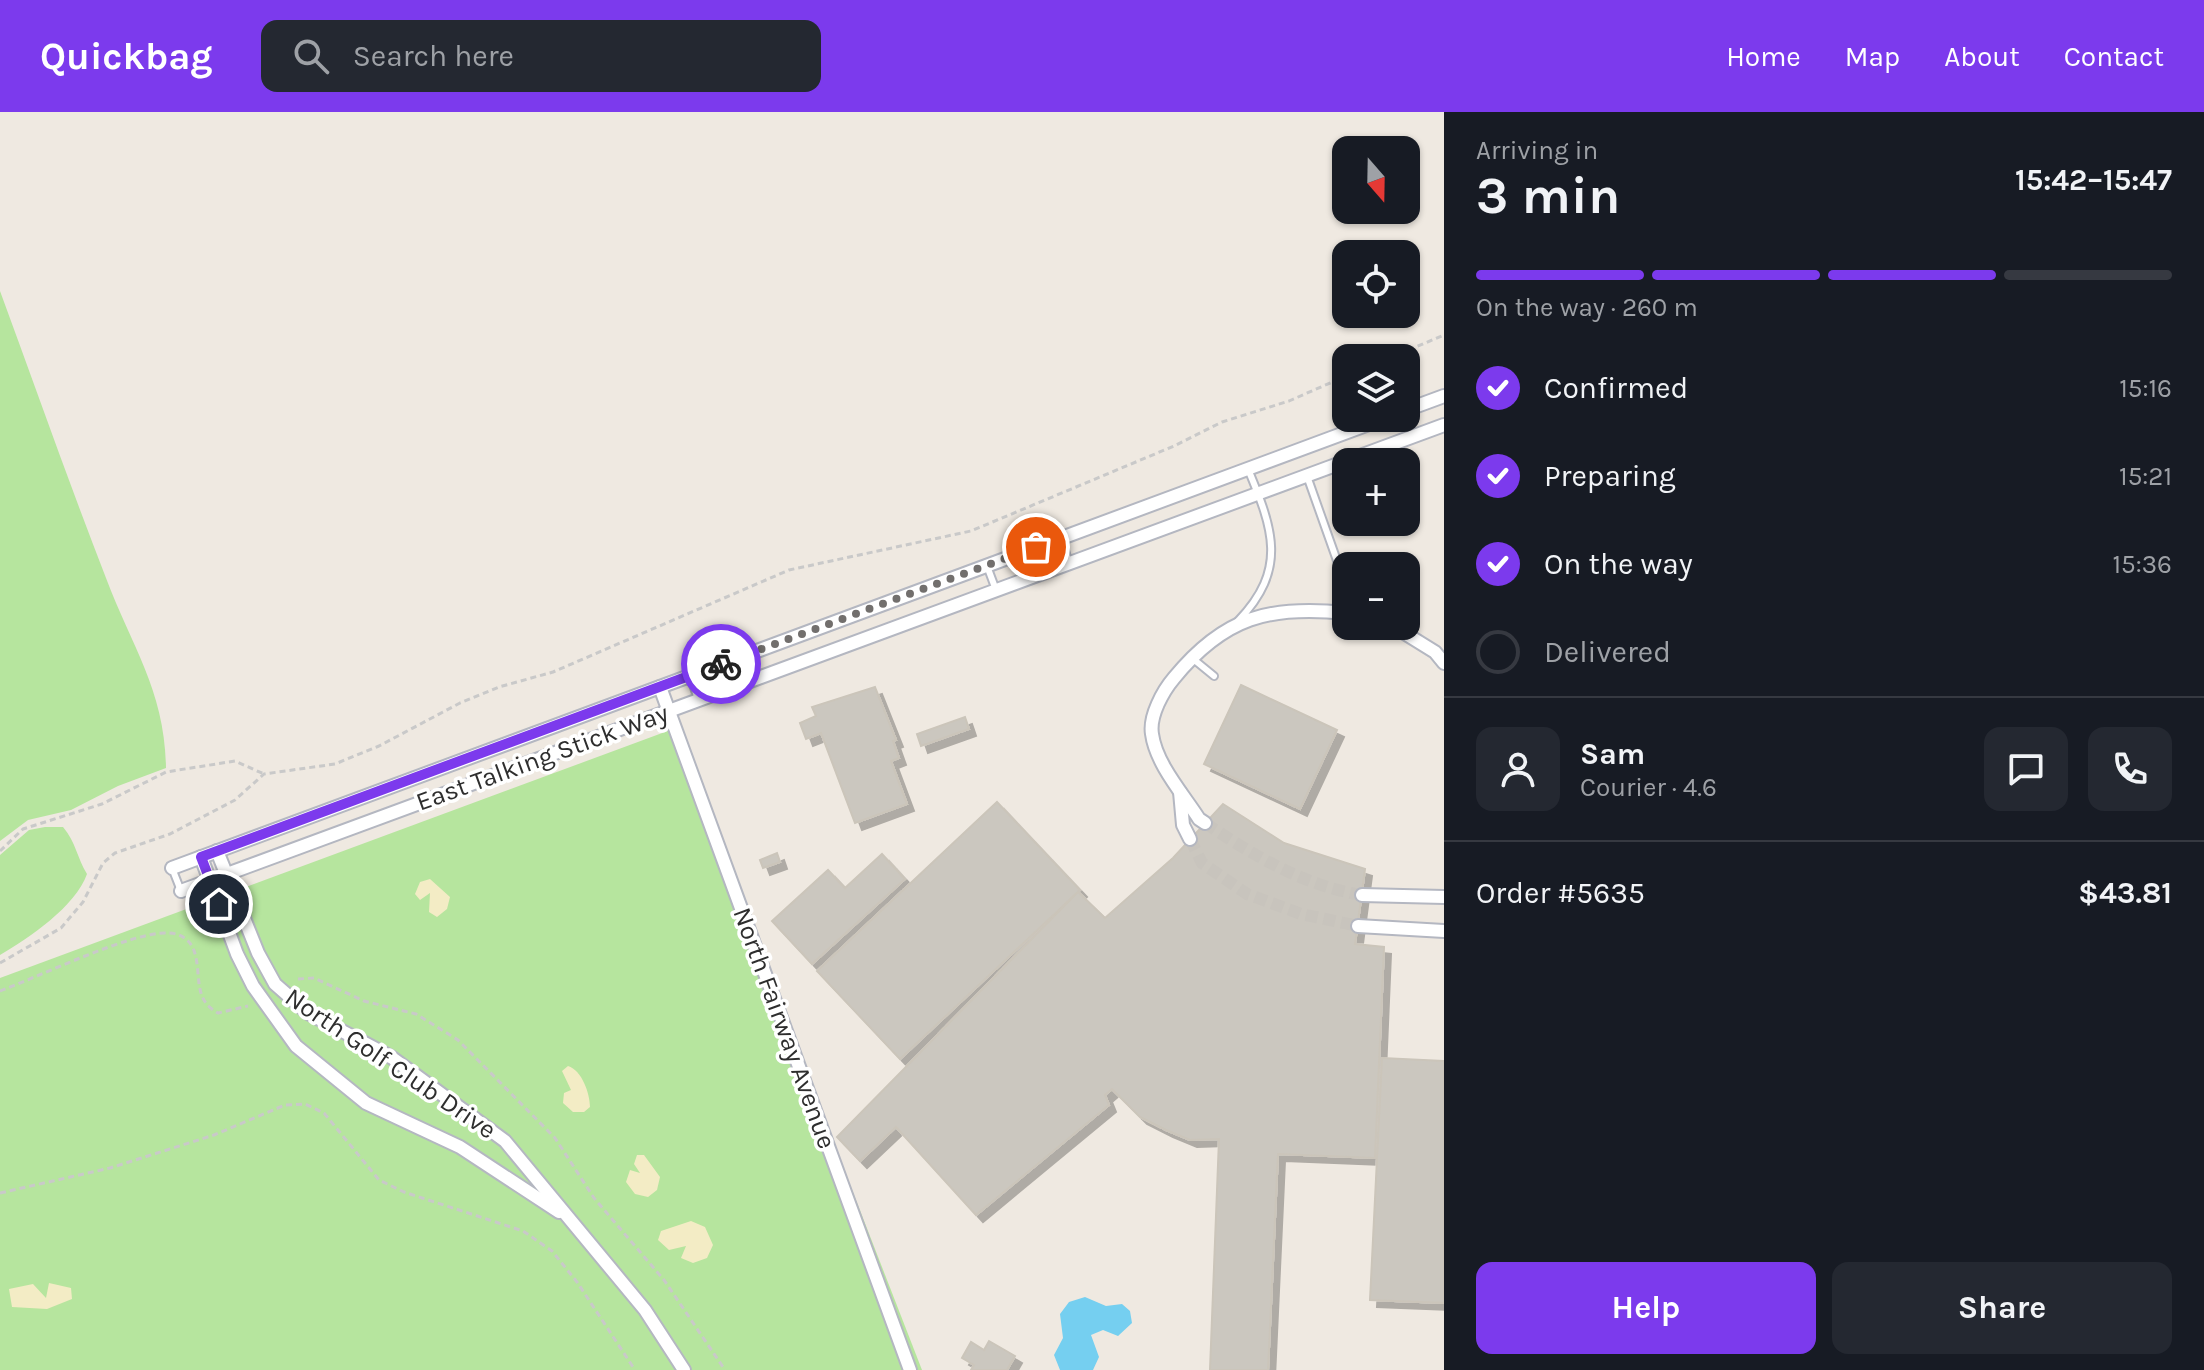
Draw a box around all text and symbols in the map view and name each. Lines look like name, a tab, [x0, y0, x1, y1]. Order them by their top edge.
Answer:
search box	[261, 20, 821, 92]
text: Quickbag	[40, 34, 213, 79]
icon: search	[289, 34, 333, 78]
text: Search here	[353, 38, 514, 74]
text: Home	[1726, 40, 1801, 73]
text: Map	[1845, 40, 1900, 73]
text: About	[1944, 40, 2020, 73]
text: Contact	[2064, 40, 2164, 73]
text: Arriving in	[1476, 135, 1598, 166]
north arrow	[1332, 136, 1420, 224]
map controls	[1332, 136, 1420, 640]
text: 15:42–15:47	[2015, 162, 2172, 198]
text: 3 min	[1476, 165, 1620, 226]
button: locate	[1332, 240, 1420, 328]
text: On the way · 260 m	[1476, 292, 1698, 323]
button: layers	[1332, 344, 1420, 432]
icon: check	[1476, 366, 1520, 410]
text: Confirmed	[1544, 370, 1688, 406]
text: 15:16	[2119, 373, 2172, 404]
button: +	[1332, 448, 1420, 536]
icon: check	[1476, 454, 1520, 498]
text: Preparing	[1544, 458, 1676, 494]
text: 15:21	[2119, 461, 2172, 492]
pin	[1002, 513, 1070, 581]
icon: bag	[1014, 525, 1058, 569]
icon: check	[1476, 542, 1520, 586]
text: On the way	[1544, 546, 1693, 582]
text: 15:36	[2112, 549, 2172, 580]
button: −	[1332, 552, 1420, 640]
courier	[681, 624, 761, 704]
text: Delivered	[1544, 634, 1671, 670]
icon: bike	[699, 642, 743, 686]
street label: East Talking Stick Way	[412, 697, 673, 818]
button: person	[1476, 727, 1560, 811]
button: chat	[1984, 727, 2068, 811]
button: phone	[2088, 727, 2172, 811]
text: Sam	[1580, 736, 1645, 772]
text: Courier · 4.6	[1580, 772, 1717, 803]
pin	[185, 870, 253, 938]
text: Order #5635	[1476, 875, 1645, 911]
text: $43.81	[2078, 875, 2172, 911]
icon: home	[197, 882, 241, 926]
street label: North Fairway Avenue	[726, 903, 843, 1153]
street label: North Golf Club Drive	[279, 981, 502, 1145]
button: Help	[1476, 1262, 1816, 1354]
button: Share	[1832, 1262, 2172, 1354]

